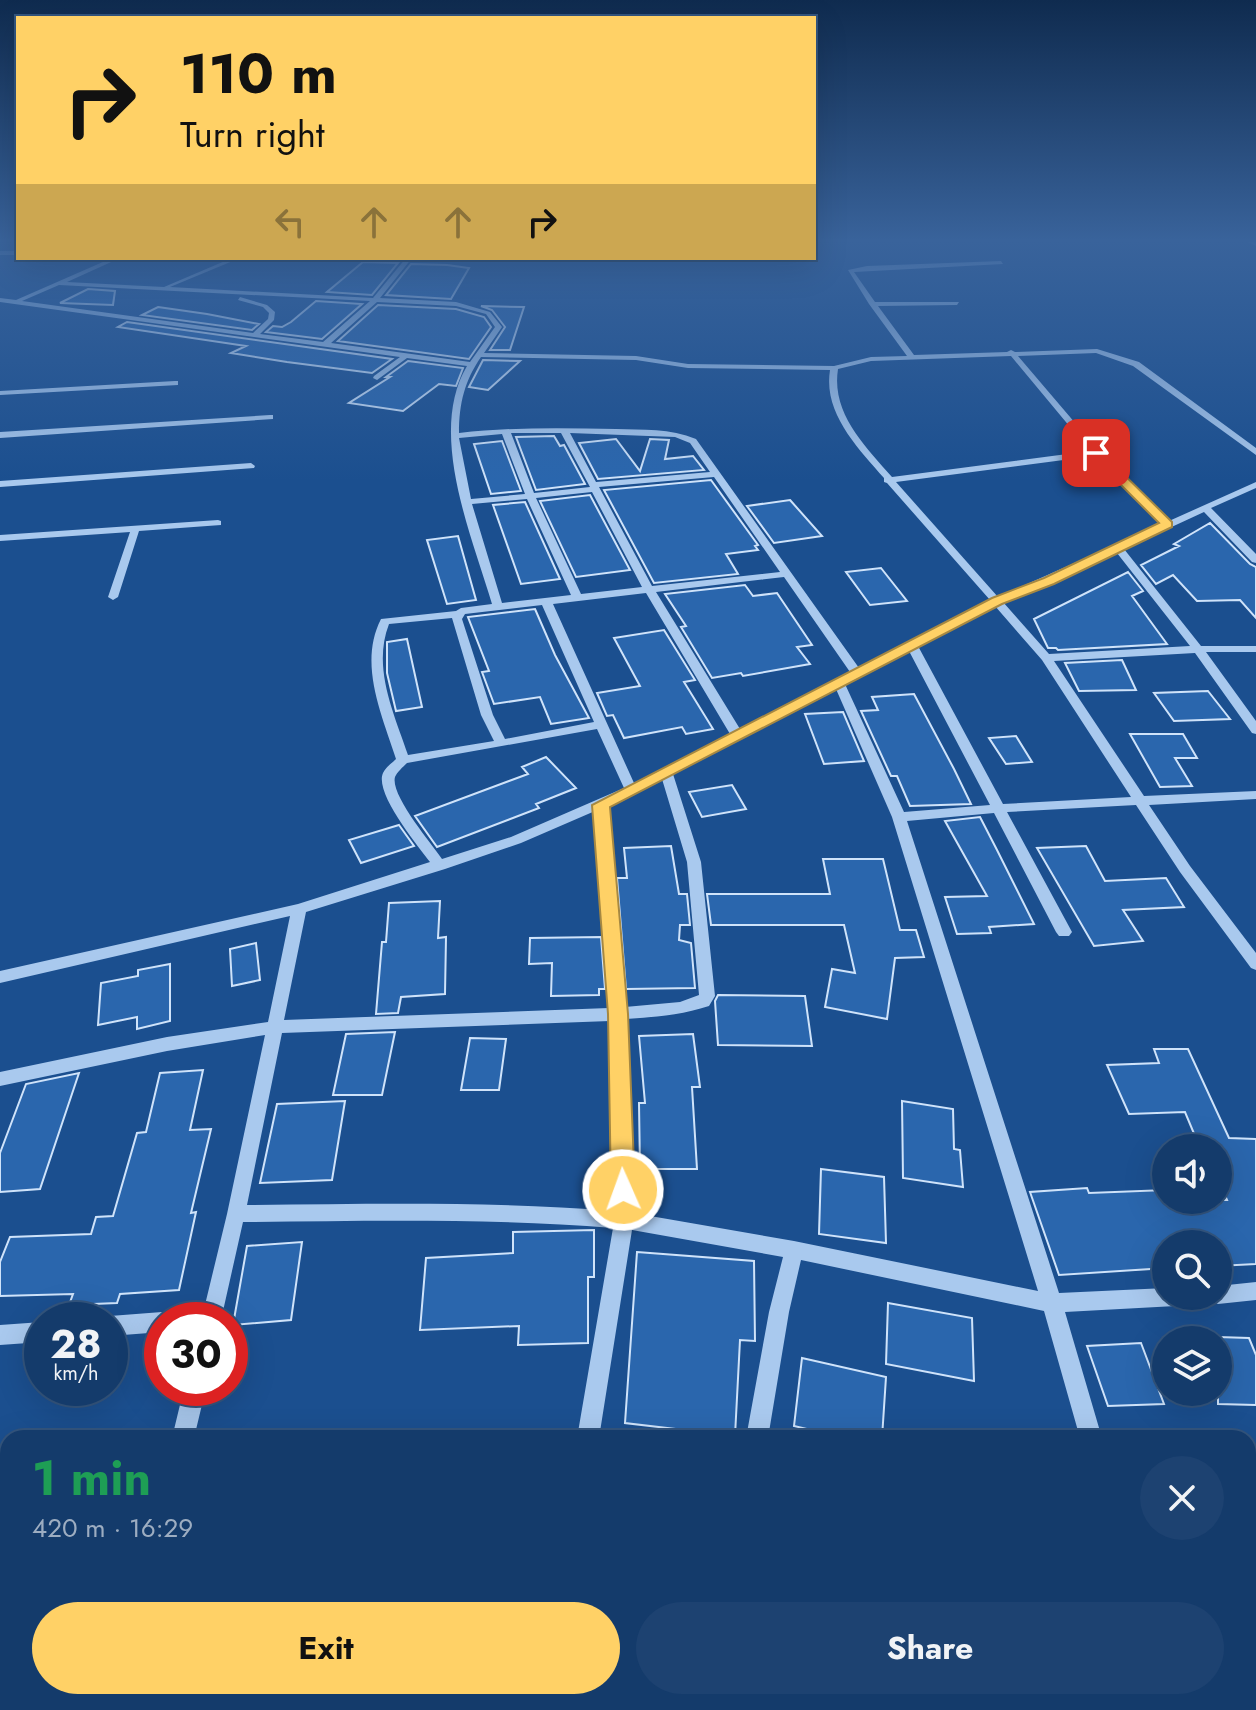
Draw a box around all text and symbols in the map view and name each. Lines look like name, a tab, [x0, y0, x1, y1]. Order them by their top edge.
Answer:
text: 110 m	[180, 33, 337, 114]
icon: right	[48, 48, 152, 152]
text: Turn right	[180, 108, 325, 160]
icon: left	[268, 200, 312, 244]
icon: ahead	[352, 200, 396, 244]
icon: ahead	[436, 200, 480, 244]
icon: right	[520, 200, 564, 244]
pin	[1062, 419, 1130, 487]
icon: arrive	[1074, 431, 1118, 475]
map controls	[1152, 1134, 1232, 1406]
button: sound	[1152, 1134, 1232, 1214]
position arrow	[581, 1148, 665, 1232]
button: search	[1152, 1230, 1232, 1310]
speed limit sign: 30	[144, 1302, 248, 1406]
text: 28	[50, 1315, 102, 1373]
button: layers	[1152, 1326, 1232, 1406]
text: km/h	[53, 1359, 99, 1388]
text: 1 min	[32, 1444, 151, 1513]
button: close	[1140, 1456, 1224, 1540]
text: 420 m · 16:29	[32, 1509, 193, 1547]
button: Exit	[32, 1602, 620, 1694]
button: Share	[636, 1602, 1224, 1694]

